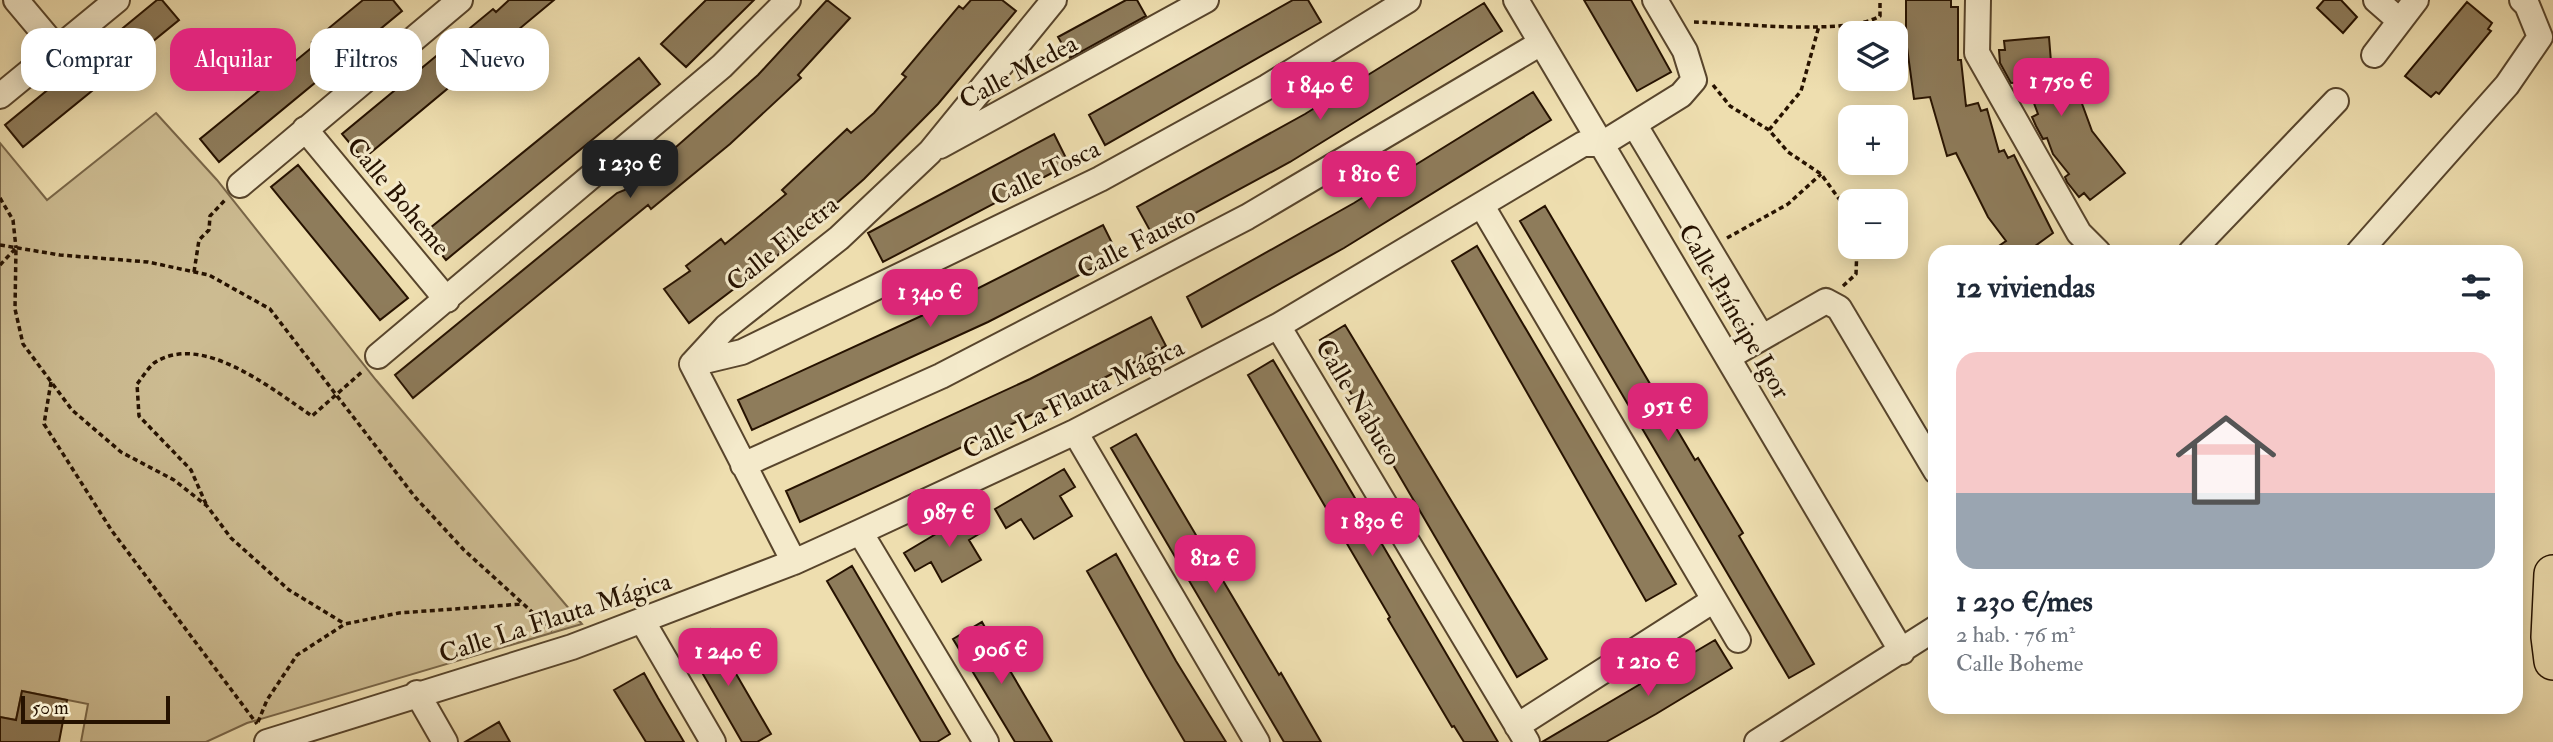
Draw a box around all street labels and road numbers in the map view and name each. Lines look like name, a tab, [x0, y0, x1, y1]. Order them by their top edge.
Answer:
street label: Calle Medea	[954, 27, 1083, 116]
street label: Calle Boheme	[340, 131, 457, 262]
street label: Calle Tosca	[986, 133, 1106, 213]
street label: Calle Electra	[720, 189, 845, 299]
street label: Calle Fausto	[1072, 199, 1201, 286]
street label: Calle Príncipe Igor	[1670, 218, 1797, 405]
street label: Calle La Flauta Mágica	[958, 331, 1190, 466]
street label: Calle Nabuco	[1308, 334, 1408, 471]
street label: Calle La Flauta Mágica	[435, 565, 676, 671]

